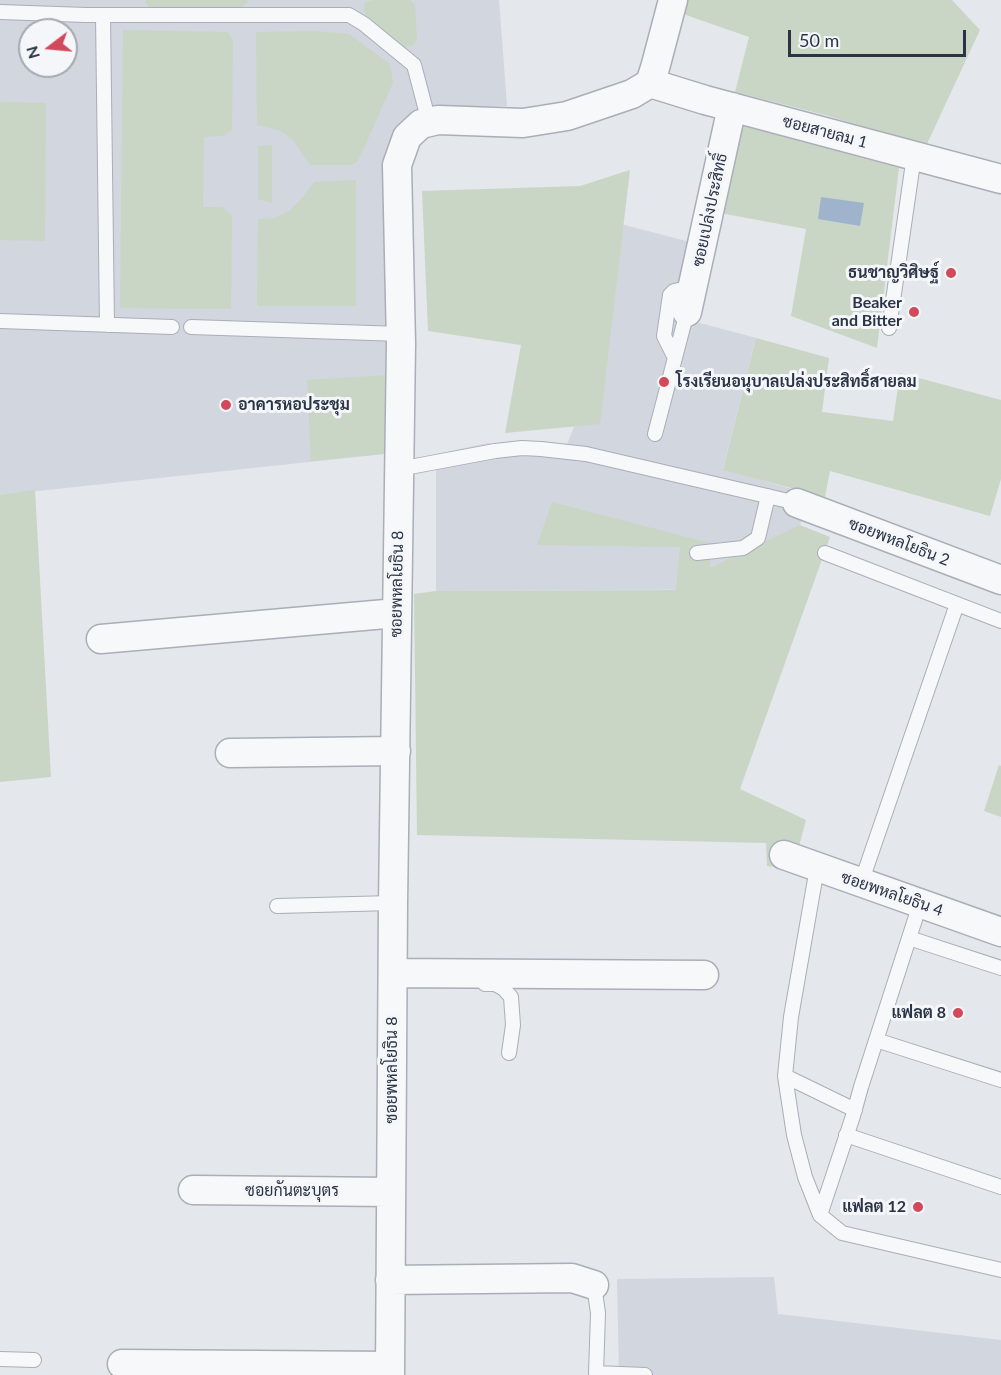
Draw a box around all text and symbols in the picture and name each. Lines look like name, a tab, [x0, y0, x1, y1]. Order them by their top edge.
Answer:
north arrow	[18, 18, 78, 78]
scale bar	[791, 18, 970, 56]
text: 50 m	[799, 29, 839, 51]
text: N	[21, 44, 43, 61]
street label: ซอยสายลม 1	[780, 111, 870, 153]
street label: ซอยเปล่งประสิทธิ์	[689, 151, 731, 269]
place label: ธนชาญวิศิษฐ์	[848, 263, 939, 283]
marker: ธนชาญวิศิษฐ์	[944, 266, 958, 280]
place label: Beaker and Bitter	[832, 293, 902, 331]
marker: Beaker and Bitter	[907, 305, 921, 319]
place label: โรงเรียนอนุบาลเปล่งประสิทธิ์สายลม	[676, 372, 917, 392]
marker: โรงเรียนอนุบาลเปล่งประสิทธิ์สายลม	[657, 375, 671, 389]
place label: อาคารหอประชุม	[238, 395, 350, 415]
marker: อาคารหอประชุม	[219, 398, 233, 412]
street label: ซอยพหลโยธิน 2	[846, 514, 952, 570]
street label: ซอยพหลโยธิน 8	[386, 530, 408, 638]
street label: ซอยพหลโยธิน 4	[838, 868, 946, 920]
place label: แฟลต 8	[892, 1003, 946, 1023]
marker: แฟลต 8	[951, 1006, 965, 1020]
street label: ซอยพหลโยธิน 8	[382, 1017, 402, 1123]
street label: ซอยกันตะบุตร	[245, 1181, 339, 1201]
place label: แฟลต 12	[842, 1197, 906, 1217]
marker: แฟลต 12	[911, 1200, 925, 1214]

